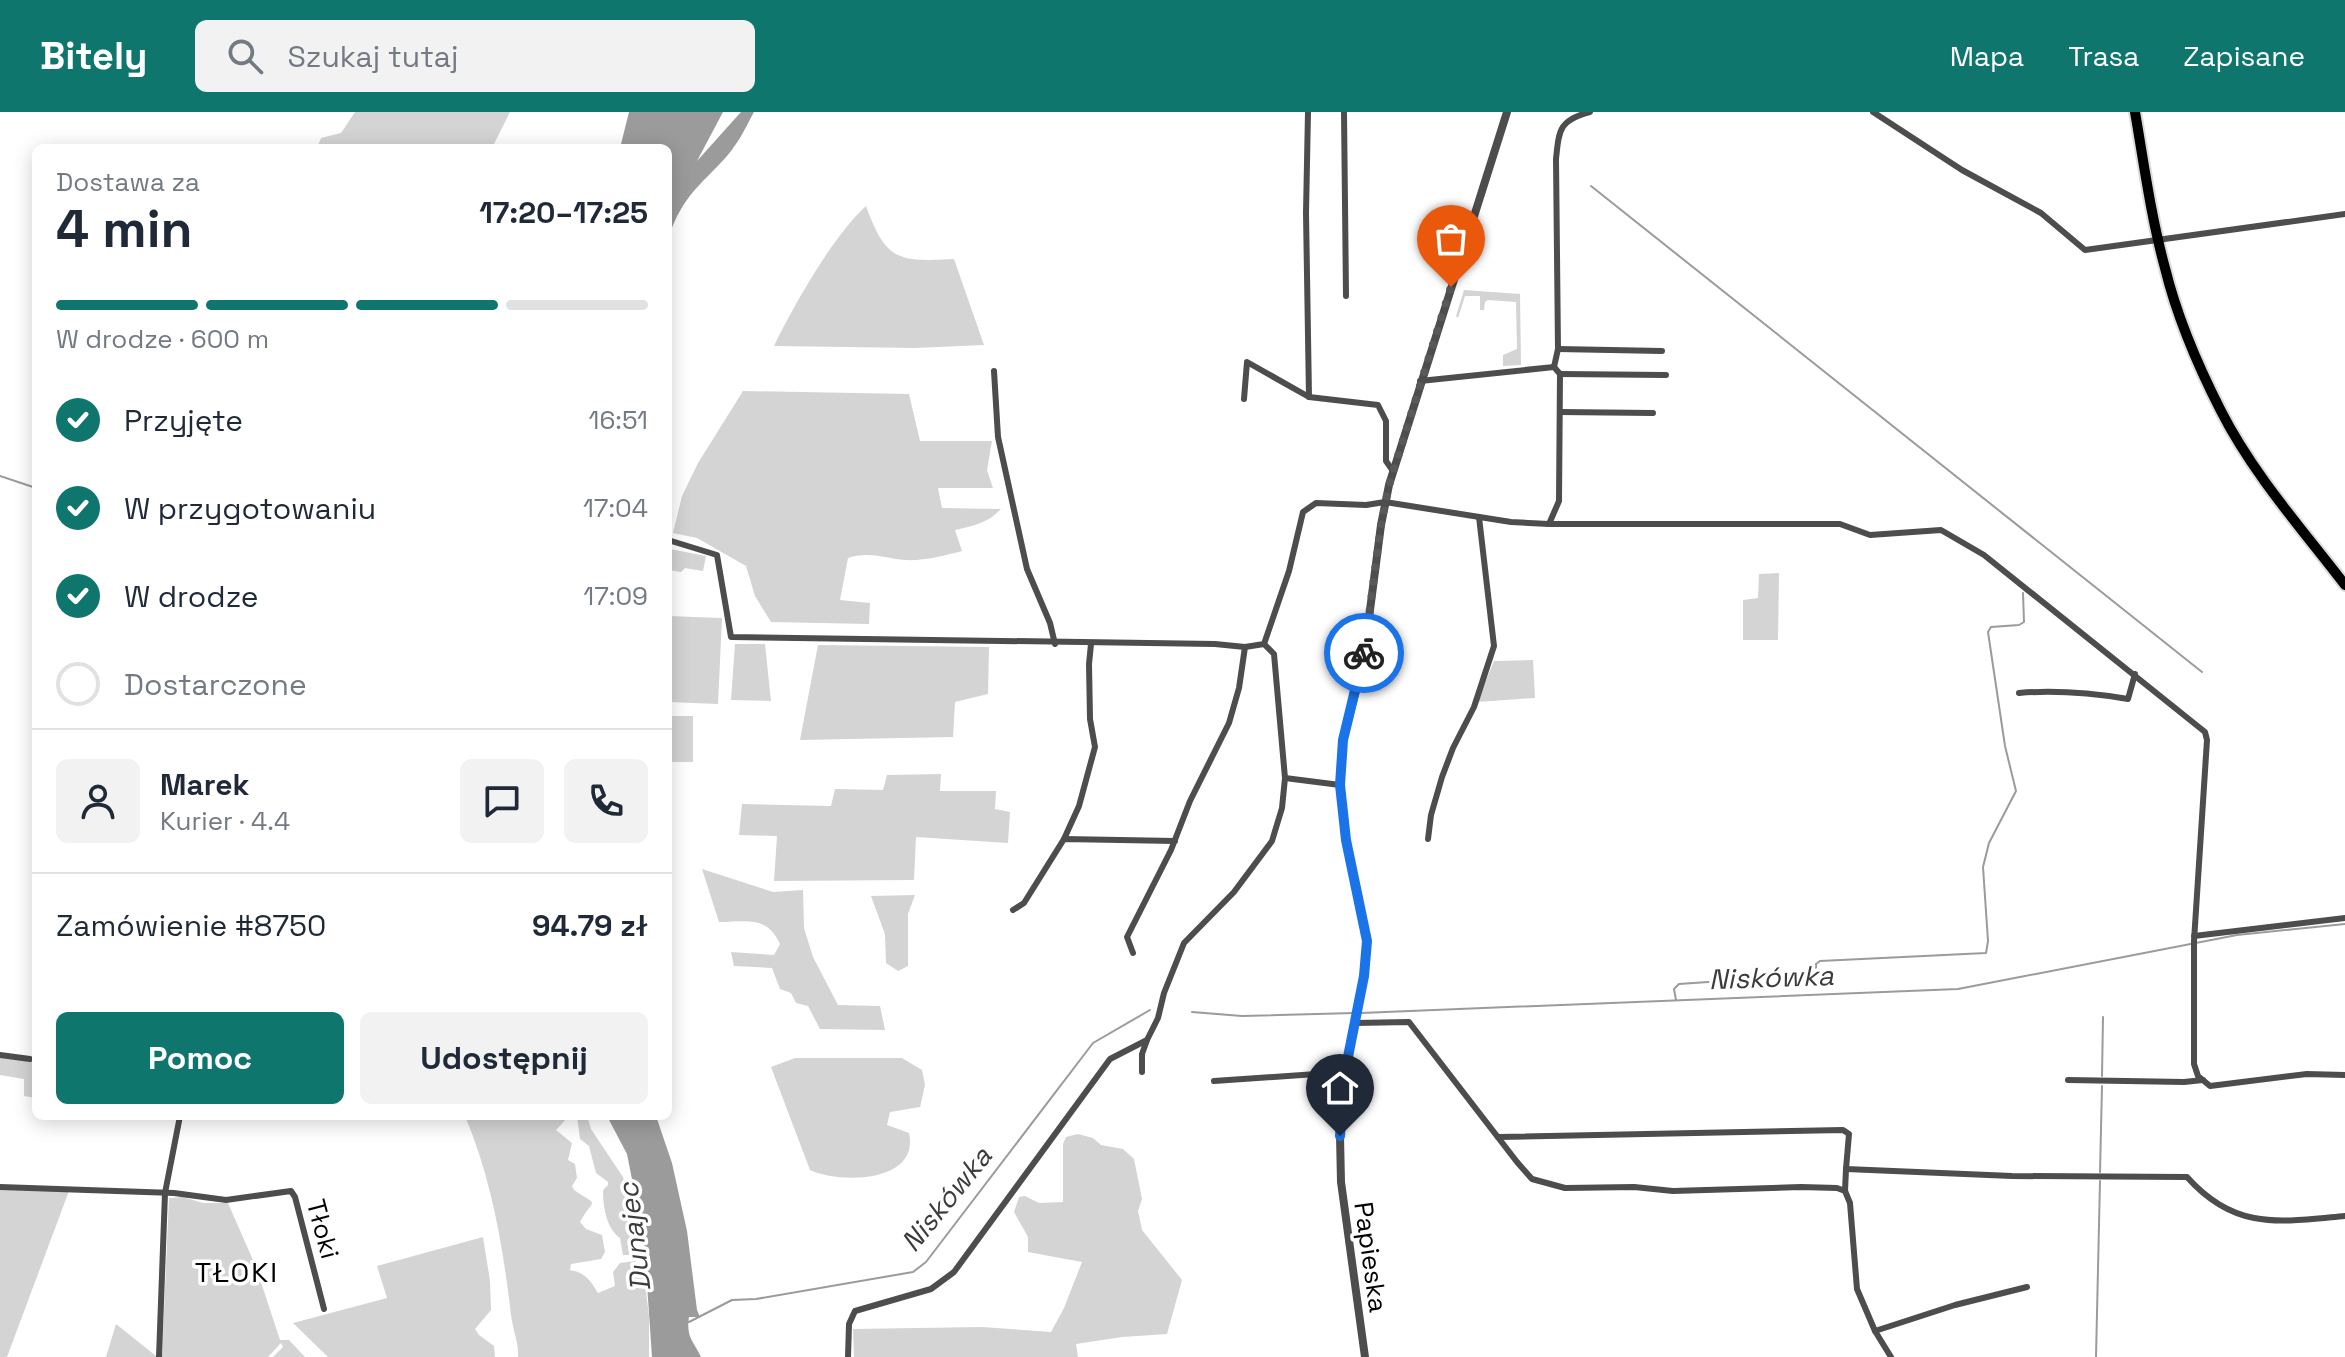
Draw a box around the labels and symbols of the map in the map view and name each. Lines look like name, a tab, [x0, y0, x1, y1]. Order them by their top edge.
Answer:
pin	[1417, 205, 1485, 287]
courier	[1324, 613, 1404, 693]
water label: Niskówka	[1708, 957, 1835, 997]
pin	[1306, 1054, 1374, 1136]
water label: Niskówka	[893, 1138, 1000, 1259]
water label: Dunajec	[609, 1179, 659, 1293]
street label: Tłoki	[299, 1196, 347, 1262]
street label: Papieska	[1346, 1200, 1396, 1314]
district label: TŁOKI	[195, 1254, 279, 1290]

